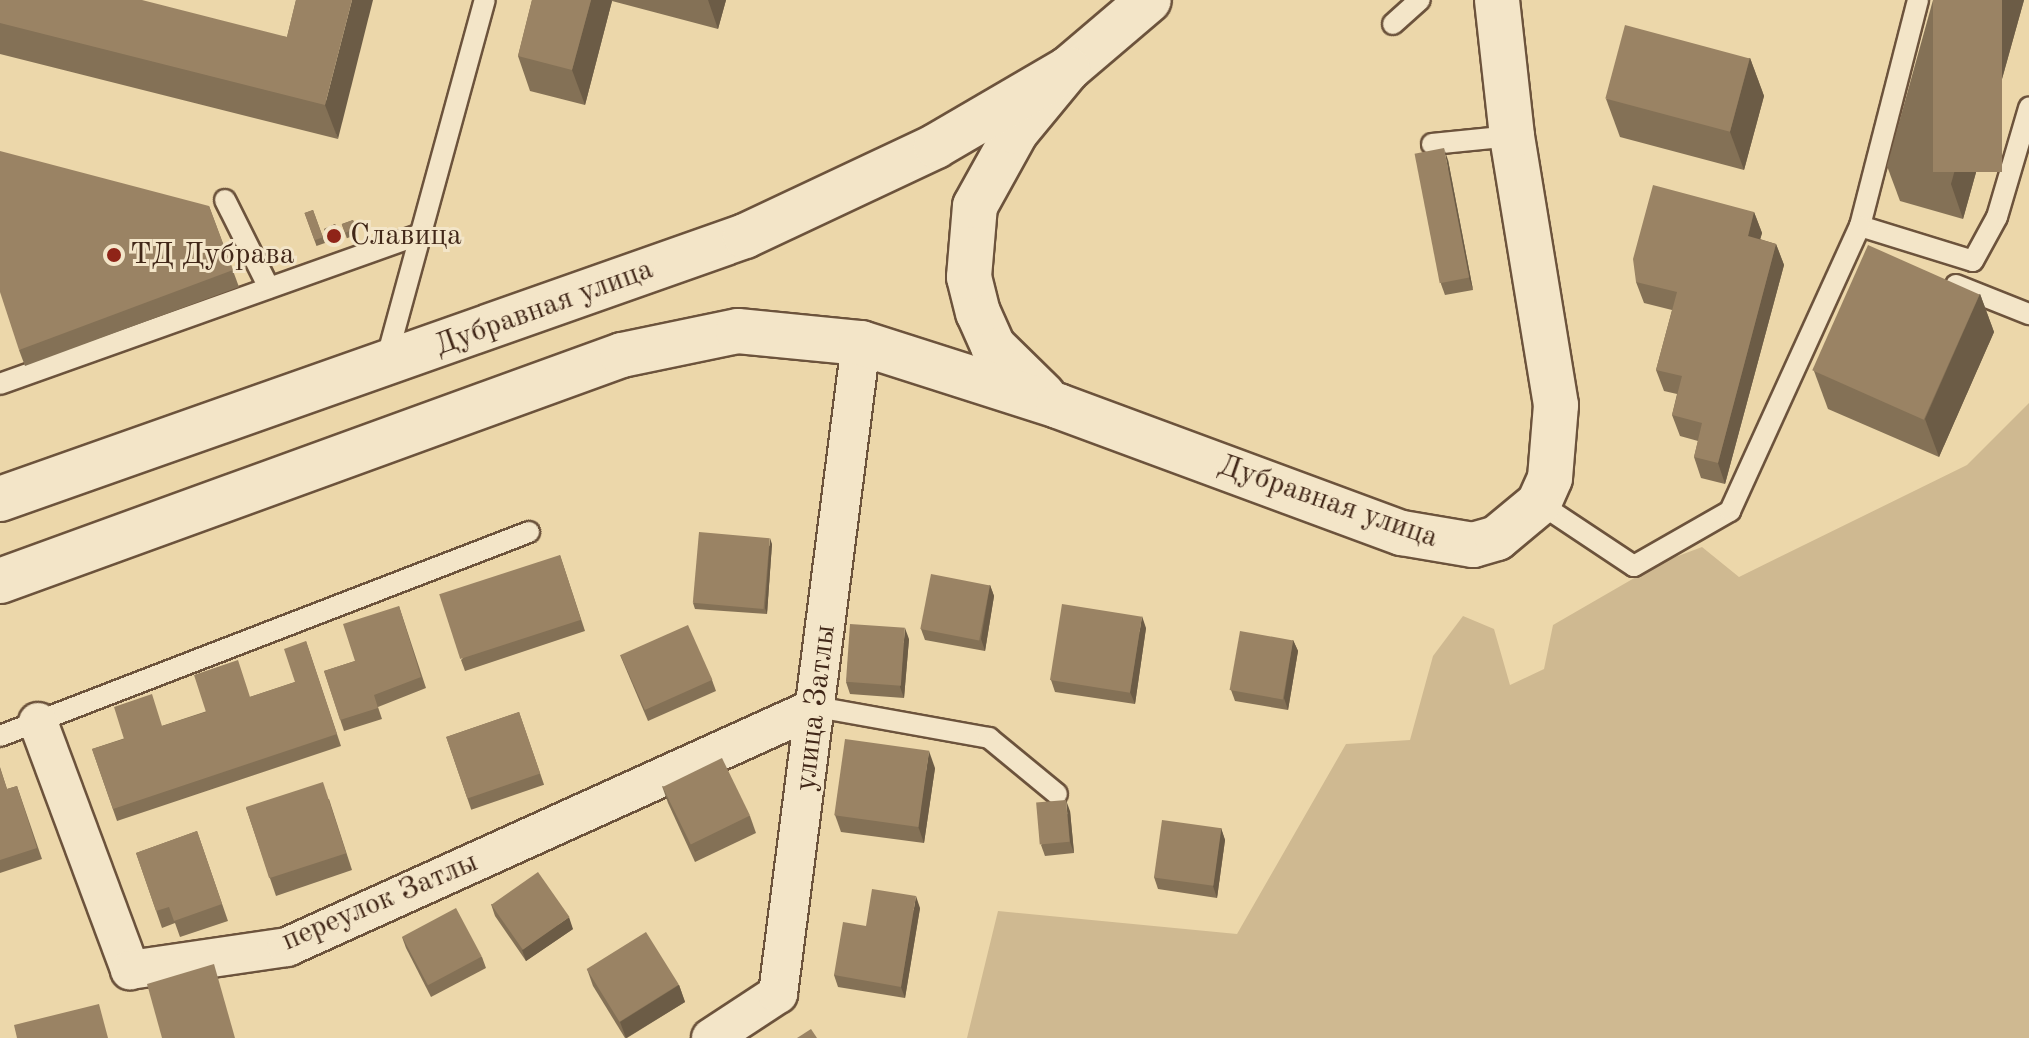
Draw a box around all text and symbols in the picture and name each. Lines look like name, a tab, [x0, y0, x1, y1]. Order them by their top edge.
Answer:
place label: Славица	[350, 218, 462, 254]
marker: Славица	[325, 227, 343, 245]
place label: ТД Дубрава	[130, 237, 295, 273]
marker: ТД Дубрава	[105, 246, 123, 264]
street label: Дубравная улица	[430, 252, 658, 364]
street label: Дубравная улица	[1214, 448, 1442, 556]
street label: улица Затлы	[788, 623, 844, 793]
street label: переулок Затлы	[277, 845, 483, 959]

